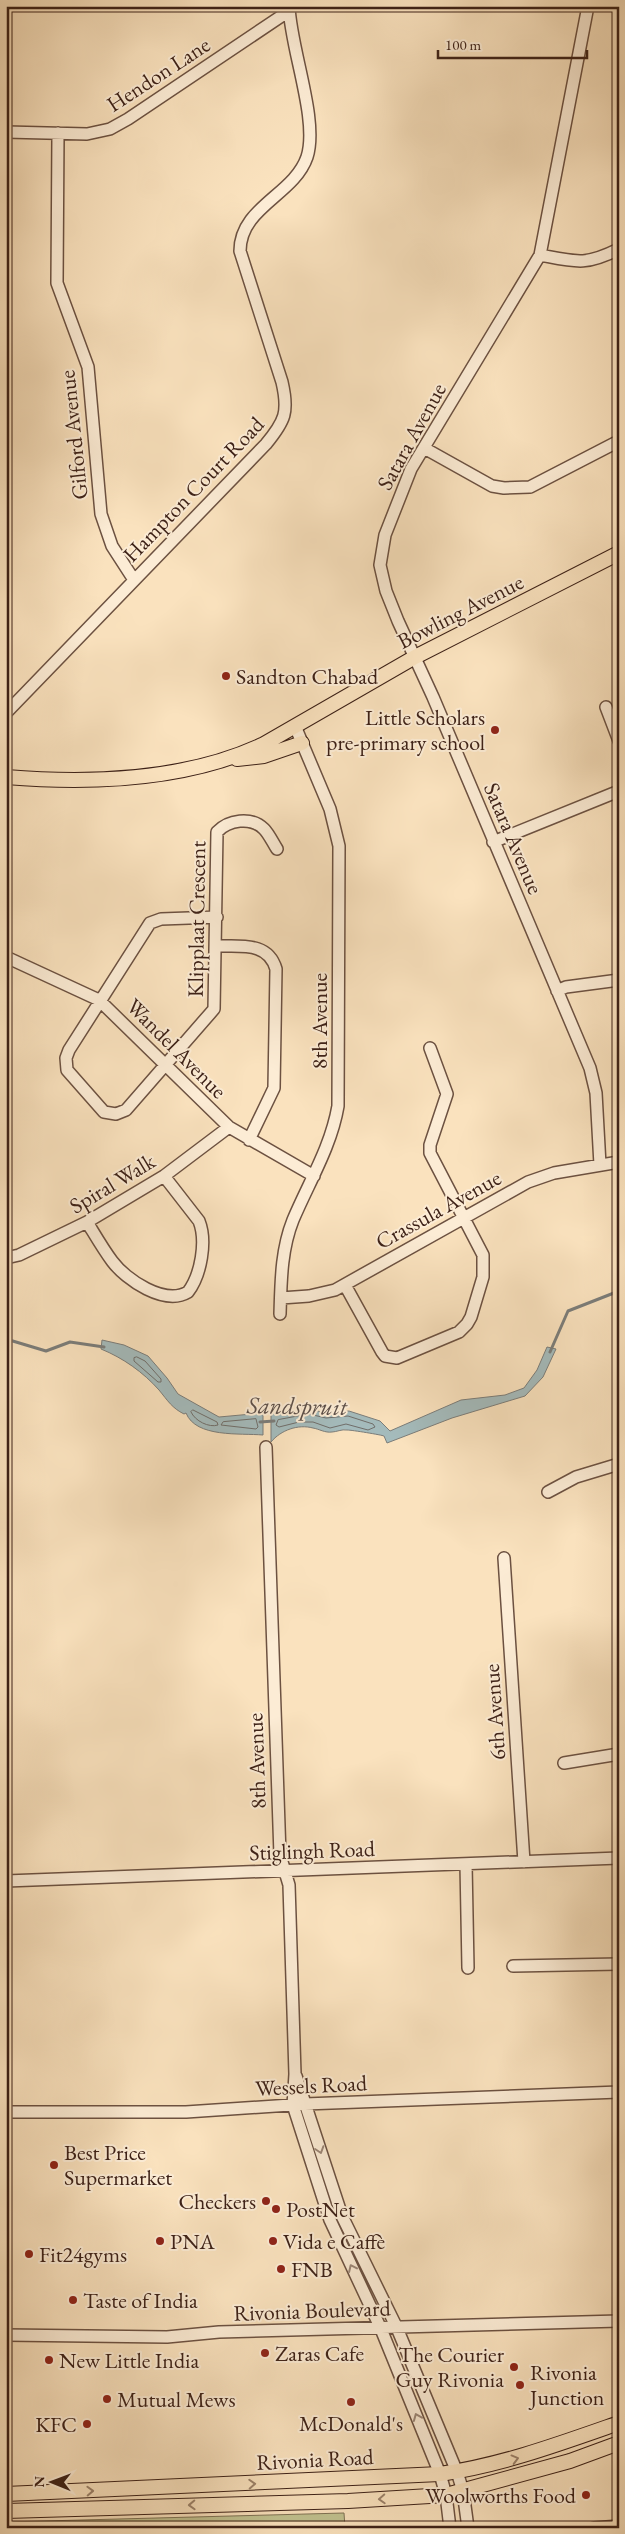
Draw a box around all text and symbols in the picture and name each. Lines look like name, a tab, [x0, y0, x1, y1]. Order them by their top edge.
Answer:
scale bar	[438, 28, 586, 60]
street label: Hendon Lane	[101, 30, 216, 119]
text: 100 m	[445, 35, 482, 54]
street label: Gilford Avenue	[52, 368, 95, 501]
street label: Satara Avenue	[370, 377, 453, 495]
street label: Hampton Court Road	[116, 410, 271, 568]
street label: Bowling Avenue	[392, 567, 529, 656]
place label: Sandton Chabad	[236, 662, 379, 691]
marker: Sandton Chabad	[220, 670, 232, 682]
place label: Little Scholars pre-primary school	[326, 703, 485, 757]
marker: Little Scholars pre-primary school	[489, 724, 501, 736]
street label: Satara Avenue	[477, 778, 550, 899]
street label: Klipplaat Crescent	[181, 840, 212, 998]
street label: 8th Avenue	[305, 972, 334, 1069]
street label: Wandel Avenue	[120, 992, 233, 1105]
street label: Spiral Walk	[64, 1146, 161, 1220]
street label: Crassula Avenue	[370, 1163, 506, 1256]
water label: Sandspruit	[246, 1389, 348, 1422]
street label: 6th Avenue	[477, 1662, 512, 1761]
street label: 8th Avenue	[240, 1712, 273, 1810]
street label: Stiglingh Road	[249, 1834, 376, 1867]
street label: Wessels Road	[254, 2068, 369, 2103]
place label: Best Price Supermarket	[64, 2138, 172, 2192]
one-way arrow	[315, 2145, 325, 2154]
marker: Best Price Supermarket	[48, 2159, 60, 2171]
place label: Checkers	[178, 2187, 256, 2216]
marker: Checkers	[260, 2195, 272, 2207]
place label: PostNet	[286, 2195, 355, 2224]
marker: PostNet	[270, 2203, 282, 2215]
place label: PNA	[170, 2227, 216, 2256]
place label: Vida e Caffè	[283, 2227, 386, 2256]
marker: PNA	[154, 2235, 166, 2247]
marker: Vida e Caffè	[267, 2235, 279, 2247]
place label: Fit24gyms	[39, 2240, 127, 2269]
marker: Fit24gyms	[23, 2248, 35, 2260]
place label: FNB	[291, 2255, 333, 2284]
marker: FNB	[275, 2263, 287, 2275]
one-way arrow	[348, 2264, 359, 2273]
place label: Taste of India	[83, 2286, 198, 2315]
street label: Rivonia Boulevard	[233, 2293, 392, 2328]
marker: Taste of India	[67, 2294, 79, 2306]
place label: Zaras Cafe	[275, 2339, 365, 2368]
place label: The Courier Guy Rivonia	[395, 2340, 505, 2394]
place label: New Little India	[59, 2346, 199, 2375]
marker: Zaras Cafe	[259, 2347, 271, 2359]
marker: New Little India	[43, 2354, 55, 2366]
place label: Rivonia Junction	[528, 2358, 605, 2412]
marker: The Courier Guy Rivonia	[508, 2361, 520, 2373]
marker: Rivonia Junction	[514, 2379, 526, 2391]
place label: Mutual Mews	[117, 2385, 236, 2414]
marker: Mutual Mews	[101, 2393, 113, 2405]
marker: McDonald's	[345, 2396, 357, 2408]
place label: McDonald's	[299, 2409, 403, 2438]
place label: KFC	[35, 2410, 77, 2439]
one-way arrow	[412, 2413, 423, 2422]
marker: KFC	[81, 2418, 93, 2430]
street label: Rivonia Road	[256, 2442, 375, 2477]
one-way arrow	[511, 2454, 520, 2465]
north arrow	[28, 2456, 78, 2506]
text: N	[30, 2475, 48, 2488]
one-way arrow	[249, 2479, 257, 2489]
place label: Woolworths Food	[425, 2481, 577, 2510]
one-way arrow	[86, 2486, 94, 2496]
marker: Woolworths Food	[580, 2489, 592, 2501]
one-way arrow	[378, 2493, 386, 2504]
one-way arrow	[188, 2500, 196, 2510]

